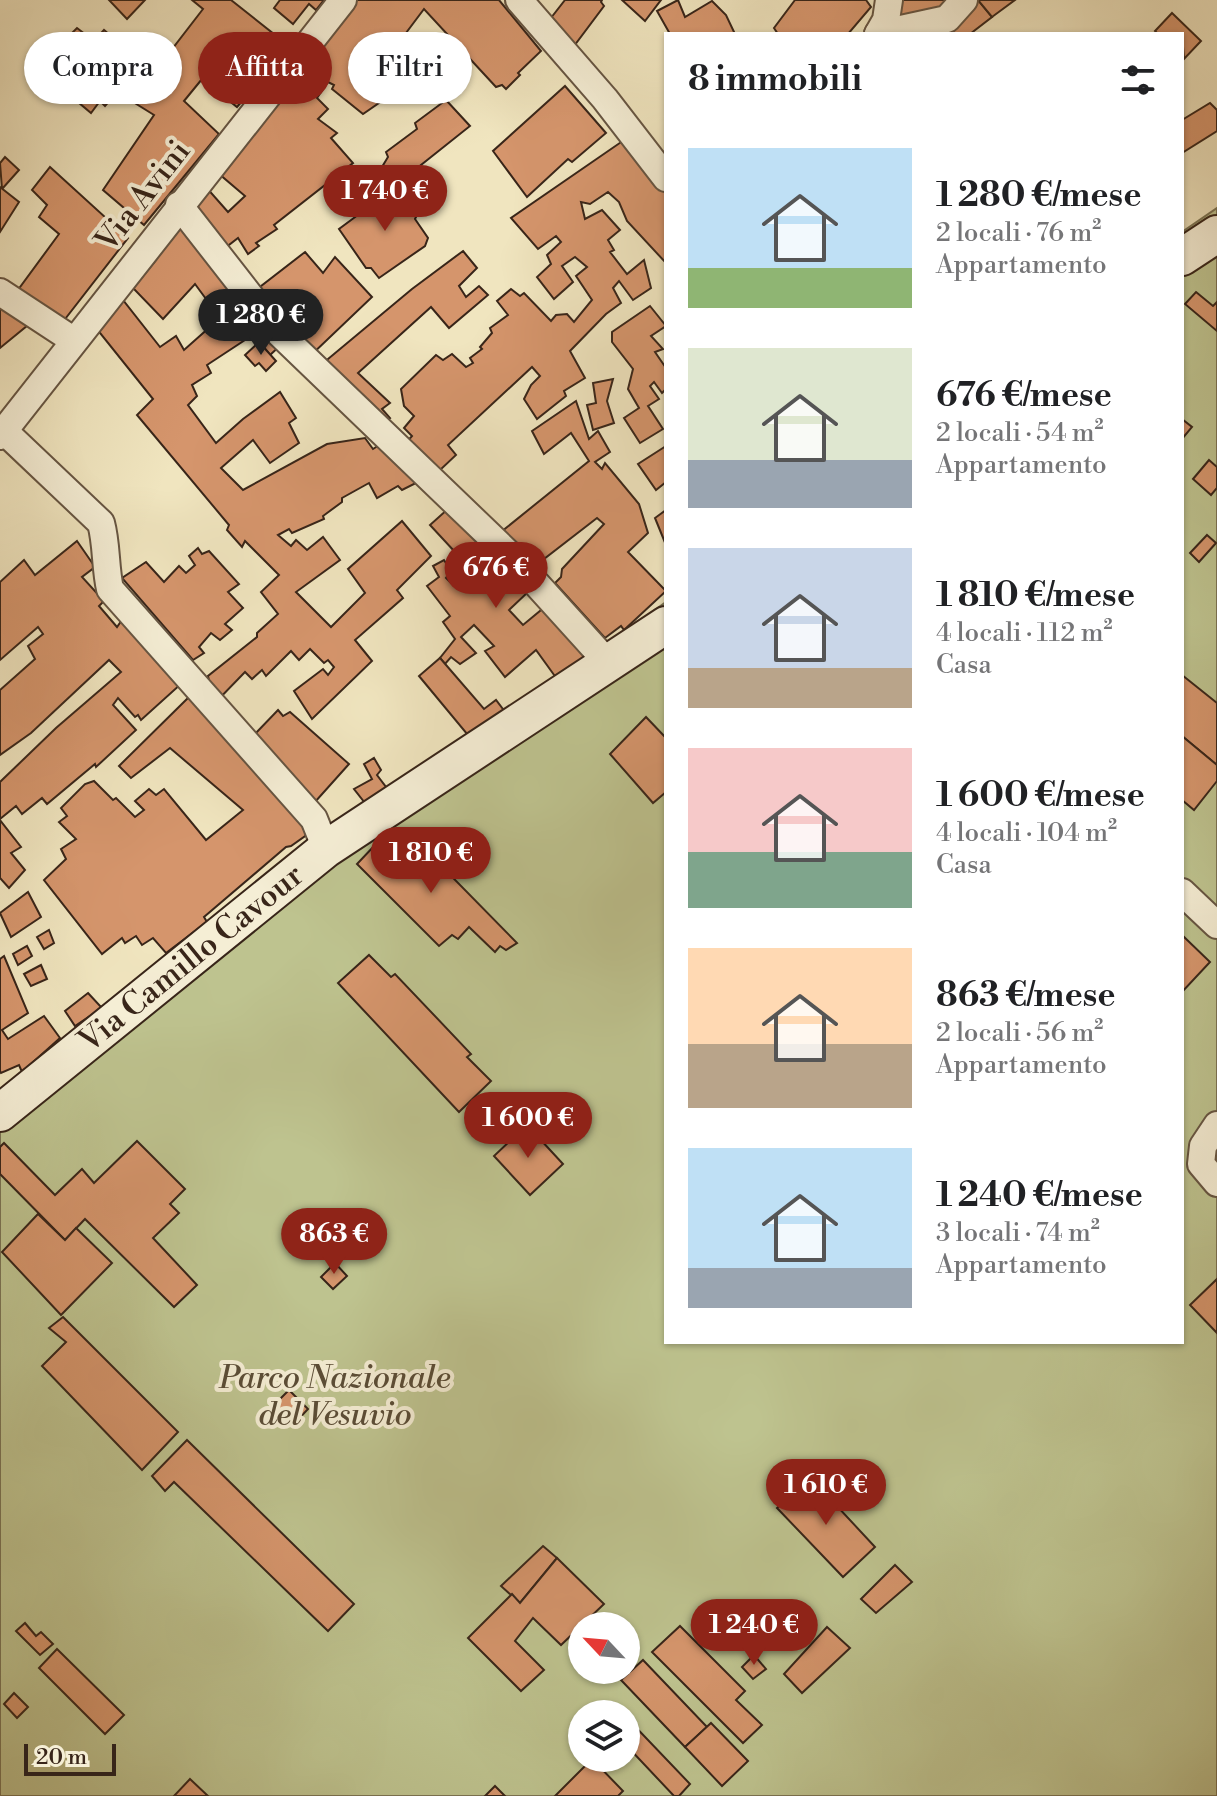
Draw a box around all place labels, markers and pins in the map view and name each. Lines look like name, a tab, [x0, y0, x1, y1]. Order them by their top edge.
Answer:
pin: 1 740 €	[311, 165, 459, 233]
pin: 1 280 €	[187, 289, 335, 357]
pin: 676 €	[440, 542, 552, 610]
pin: 1 810 €	[357, 827, 505, 895]
pin: 1 600 €	[454, 1092, 602, 1160]
pin: 863 €	[278, 1208, 390, 1276]
pin: 1 610 €	[752, 1459, 900, 1527]
pin: 1 240 €	[680, 1599, 828, 1667]

